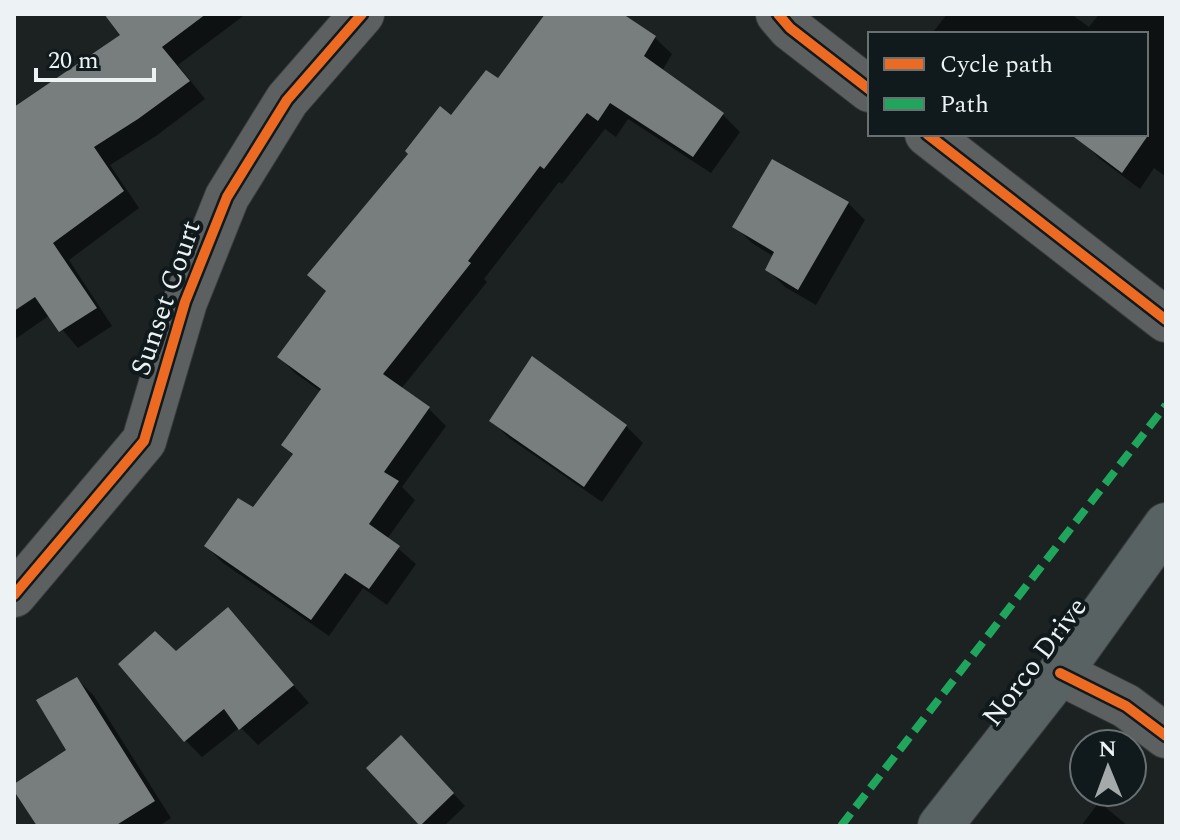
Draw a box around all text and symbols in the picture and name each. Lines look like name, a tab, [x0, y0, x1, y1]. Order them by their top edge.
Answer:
scale bar	[36, 32, 154, 82]
legend	[868, 32, 1148, 136]
text: 20 m	[48, 43, 99, 79]
text: Cycle path	[940, 47, 1053, 83]
text: Path	[940, 87, 989, 123]
street label: Sunset Court	[119, 215, 213, 381]
street label: Norco Drive	[972, 588, 1098, 736]
north arrow	[1068, 728, 1148, 808]
text: N	[1098, 733, 1117, 766]

